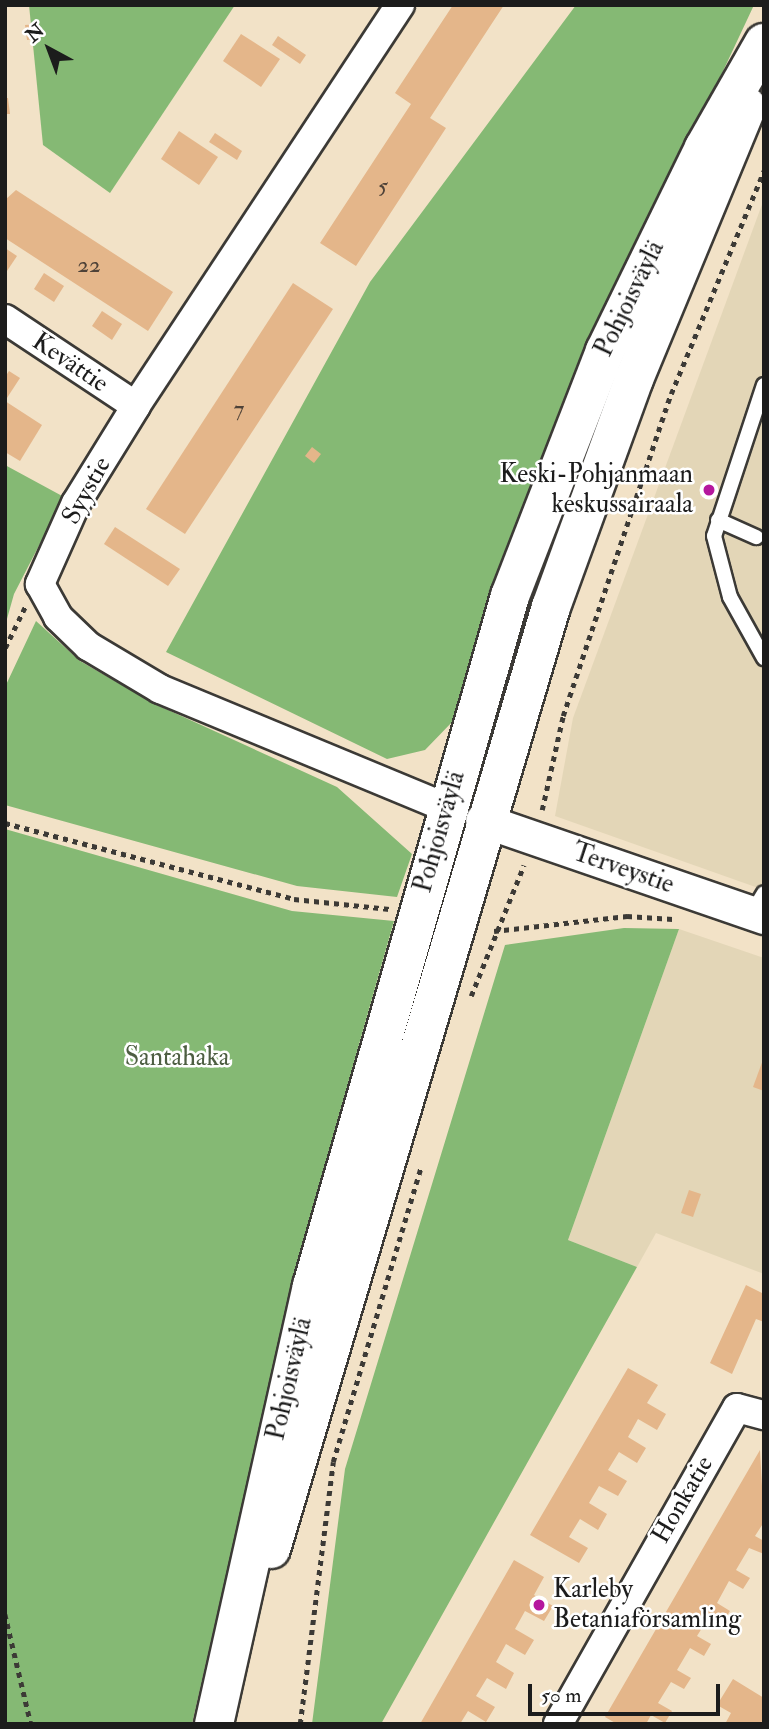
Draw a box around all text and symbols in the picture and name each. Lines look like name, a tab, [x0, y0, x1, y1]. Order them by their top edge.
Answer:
north arrow	[14, 14, 84, 84]
text: N	[21, 19, 50, 48]
house number: 5	[378, 172, 388, 200]
street label: Pohjoisväylä	[589, 236, 671, 362]
house number: 22	[77, 251, 101, 279]
street label: Kevättie	[26, 326, 114, 400]
house number: 7	[234, 395, 244, 423]
street label: Syystie	[56, 452, 118, 530]
place label: Keski-Pohjanmaan keskussairaala	[500, 459, 693, 520]
marker: Keski-Pohjanmaan keskussairaala	[699, 480, 719, 500]
street label: Pohjoisväylä	[408, 768, 472, 896]
street label: Terveystie	[568, 837, 678, 901]
park label: Santahaka	[125, 1042, 229, 1074]
street label: Pohjoisväylä	[261, 1315, 319, 1443]
street label: Honkatie	[646, 1451, 720, 1549]
place label: Karleby Betaniaförsamling	[553, 1574, 741, 1636]
marker: Karleby Betaniaförsamling	[531, 1597, 547, 1613]
scale bar	[531, 1670, 724, 1714]
text: 50 m	[541, 1682, 582, 1709]

